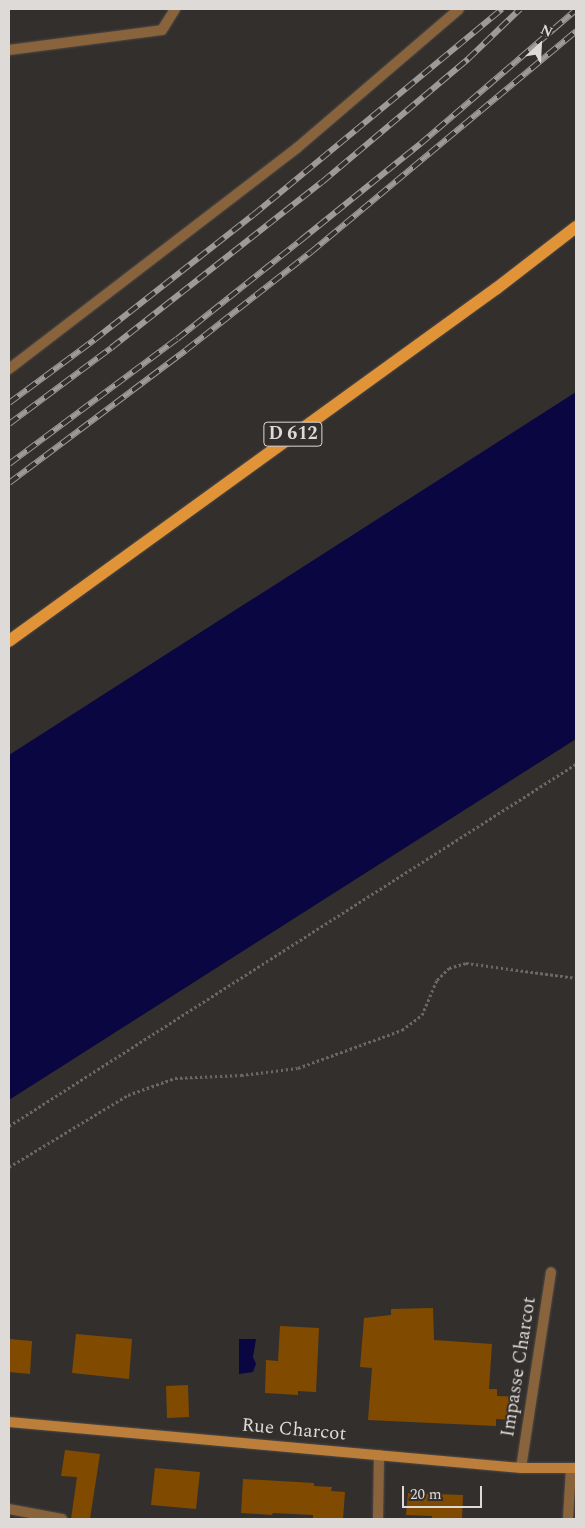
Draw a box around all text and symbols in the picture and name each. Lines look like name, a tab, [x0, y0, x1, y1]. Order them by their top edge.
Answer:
text: N	[537, 19, 556, 43]
north arrow	[515, 20, 565, 70]
road number: D 612	[263, 418, 323, 449]
street label: Impasse Charcot	[497, 1295, 541, 1439]
street label: Rue Charcot	[241, 1414, 347, 1446]
scale bar	[405, 1476, 485, 1508]
text: 20 m	[410, 1483, 442, 1506]

